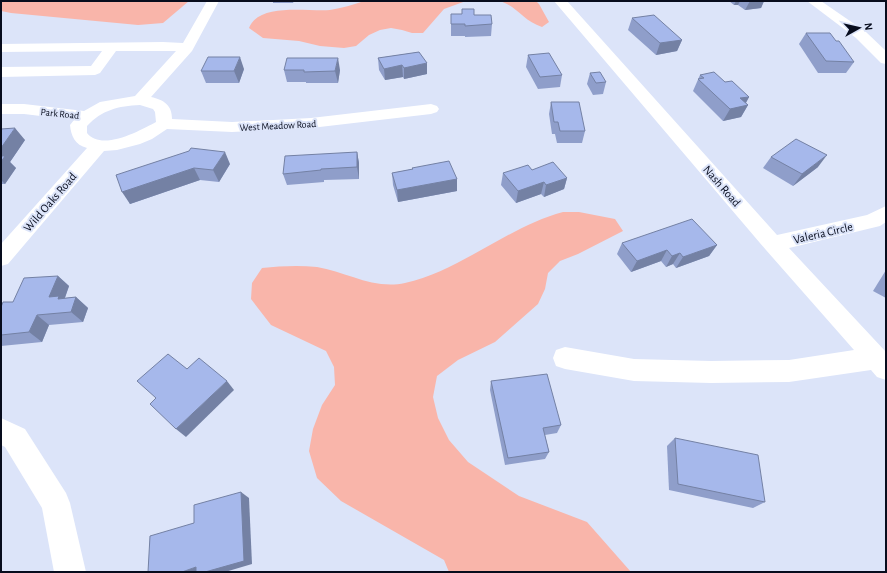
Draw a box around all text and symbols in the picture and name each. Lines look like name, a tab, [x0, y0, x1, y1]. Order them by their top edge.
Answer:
north arrow	[839, 8, 879, 48]
text: N	[862, 22, 874, 31]
street label: Park Road	[40, 107, 80, 121]
street label: West Meadow Road	[239, 119, 317, 133]
street label: Nash Road	[701, 163, 743, 209]
street label: Wild Oaks Road	[21, 170, 79, 234]
street label: Valeria Circle	[792, 220, 854, 246]

